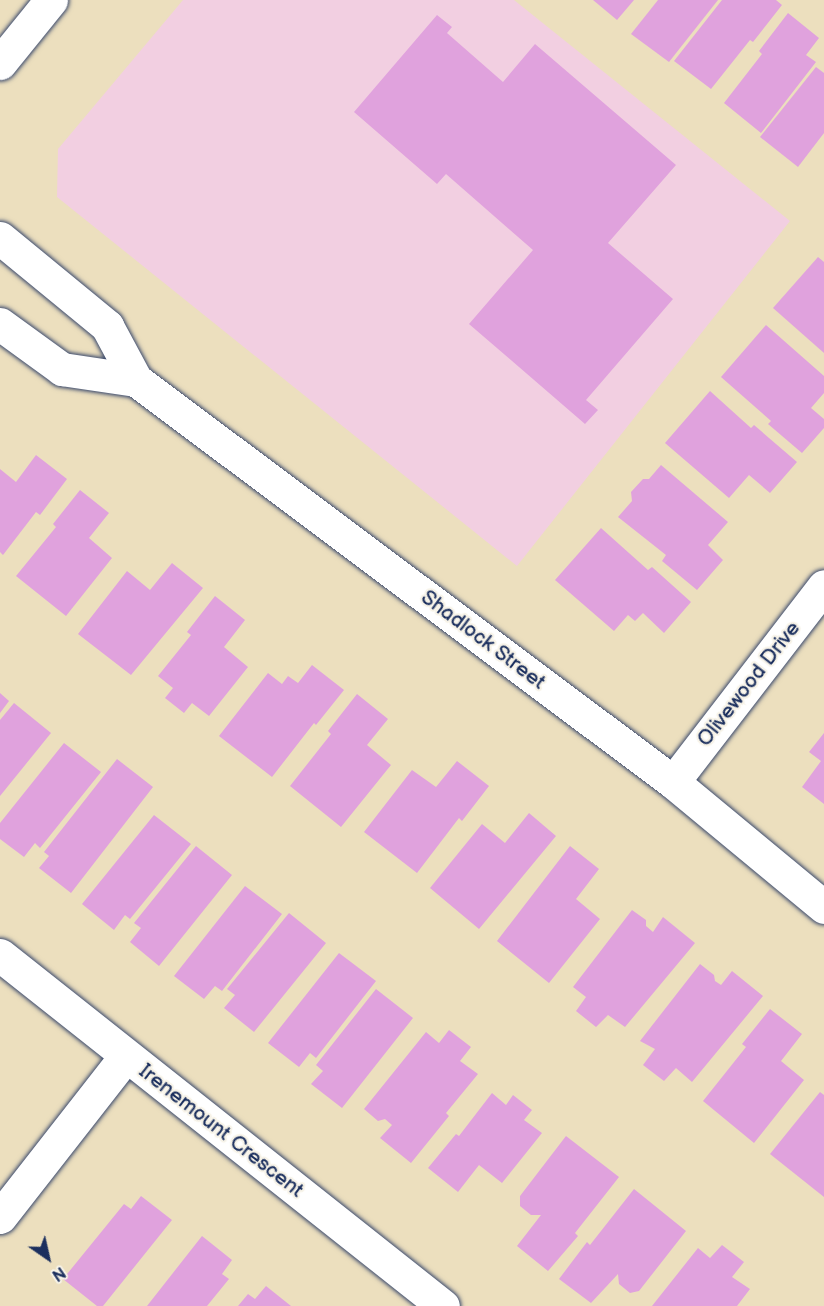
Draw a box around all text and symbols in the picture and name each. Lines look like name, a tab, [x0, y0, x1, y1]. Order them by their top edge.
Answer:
street label: Shadlock Street	[416, 585, 550, 695]
street label: Olivewood Drive	[692, 616, 806, 752]
street label: Irenemount Crescent	[134, 1059, 308, 1203]
north arrow	[18, 1228, 78, 1288]
text: N	[48, 1262, 69, 1285]

